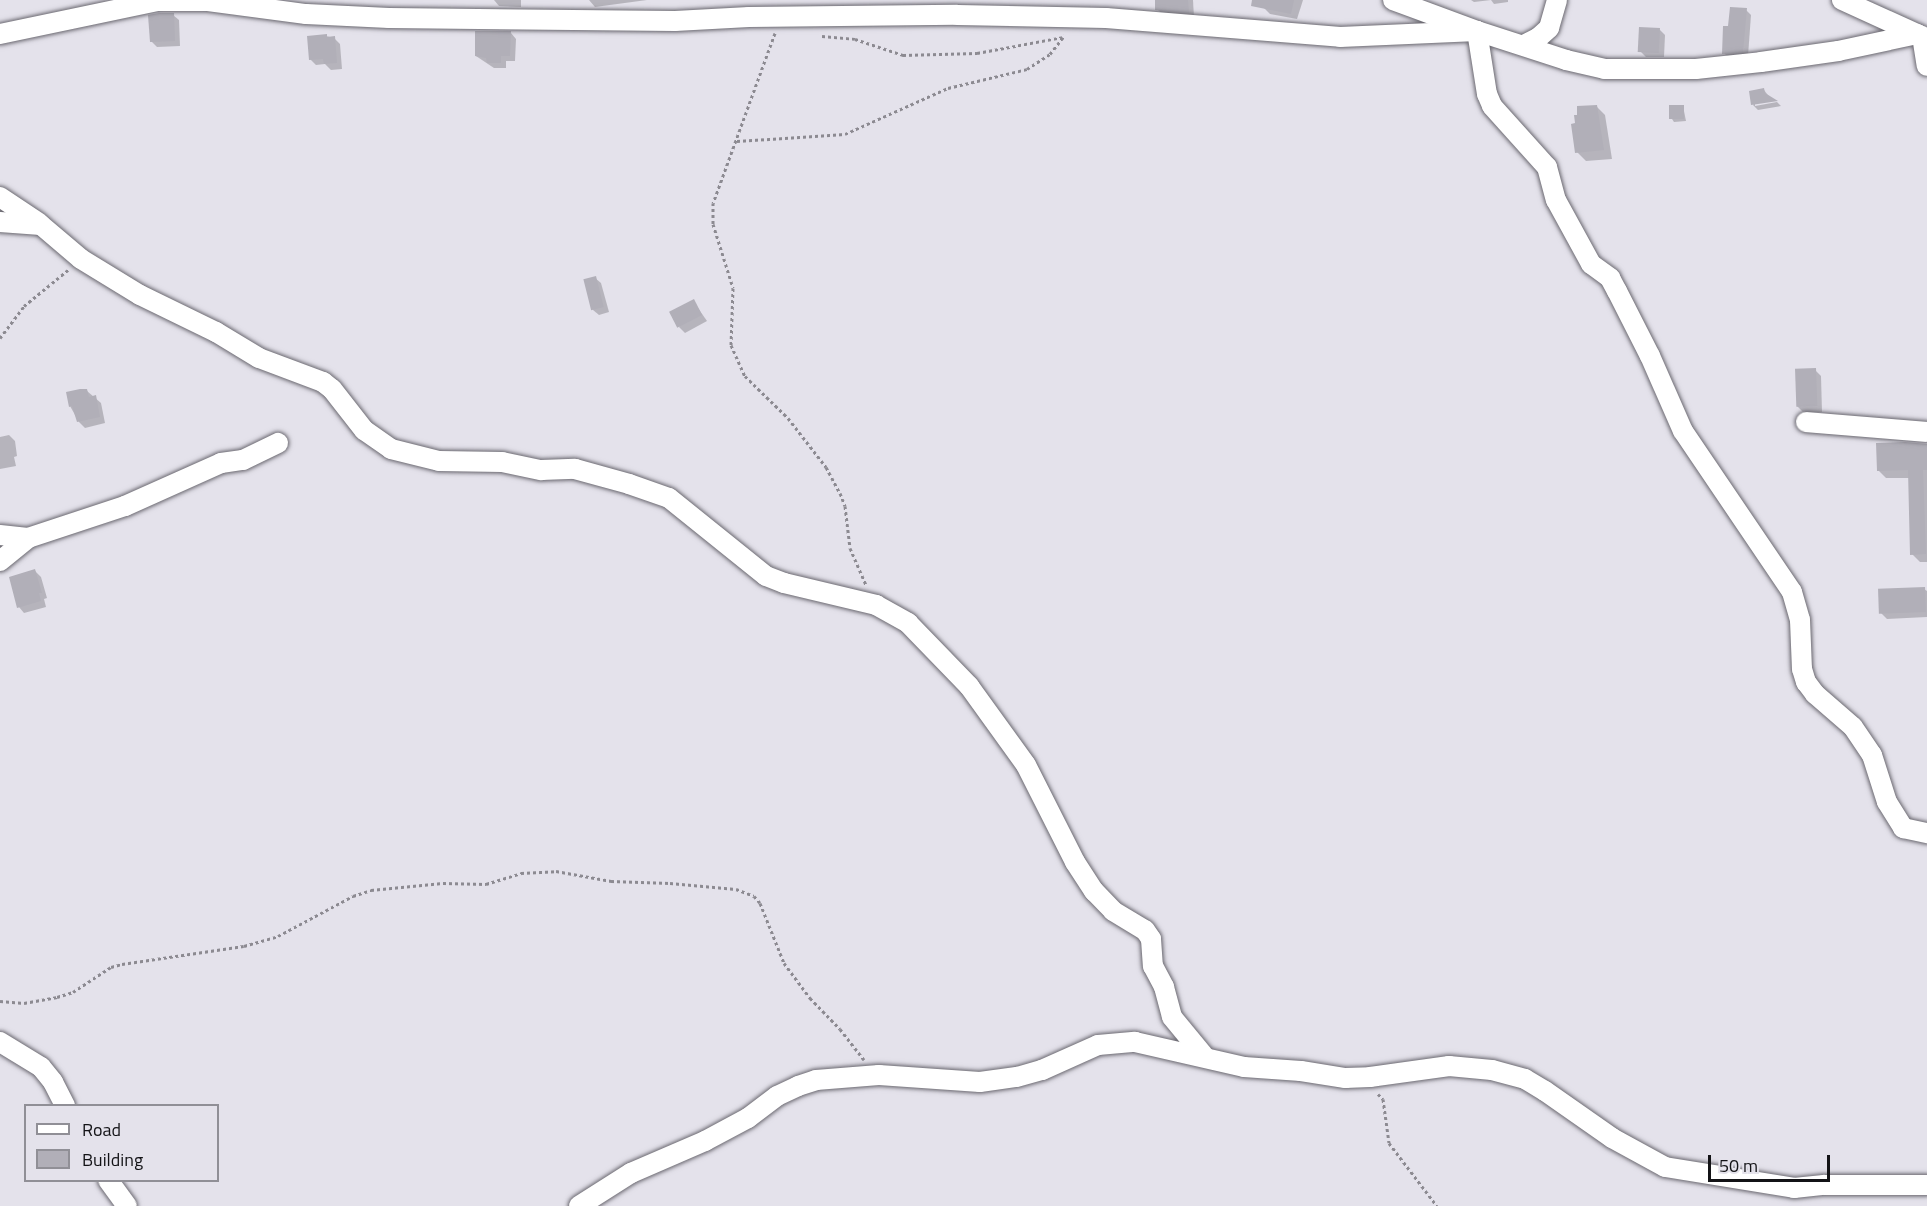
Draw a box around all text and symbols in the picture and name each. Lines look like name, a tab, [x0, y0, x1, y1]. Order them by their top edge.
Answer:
legend	[24, 1104, 219, 1182]
text: Road	[82, 1116, 121, 1143]
scale bar	[1711, 1143, 1832, 1181]
text: Building	[82, 1146, 143, 1173]
text: 50 m	[1719, 1152, 1758, 1179]

